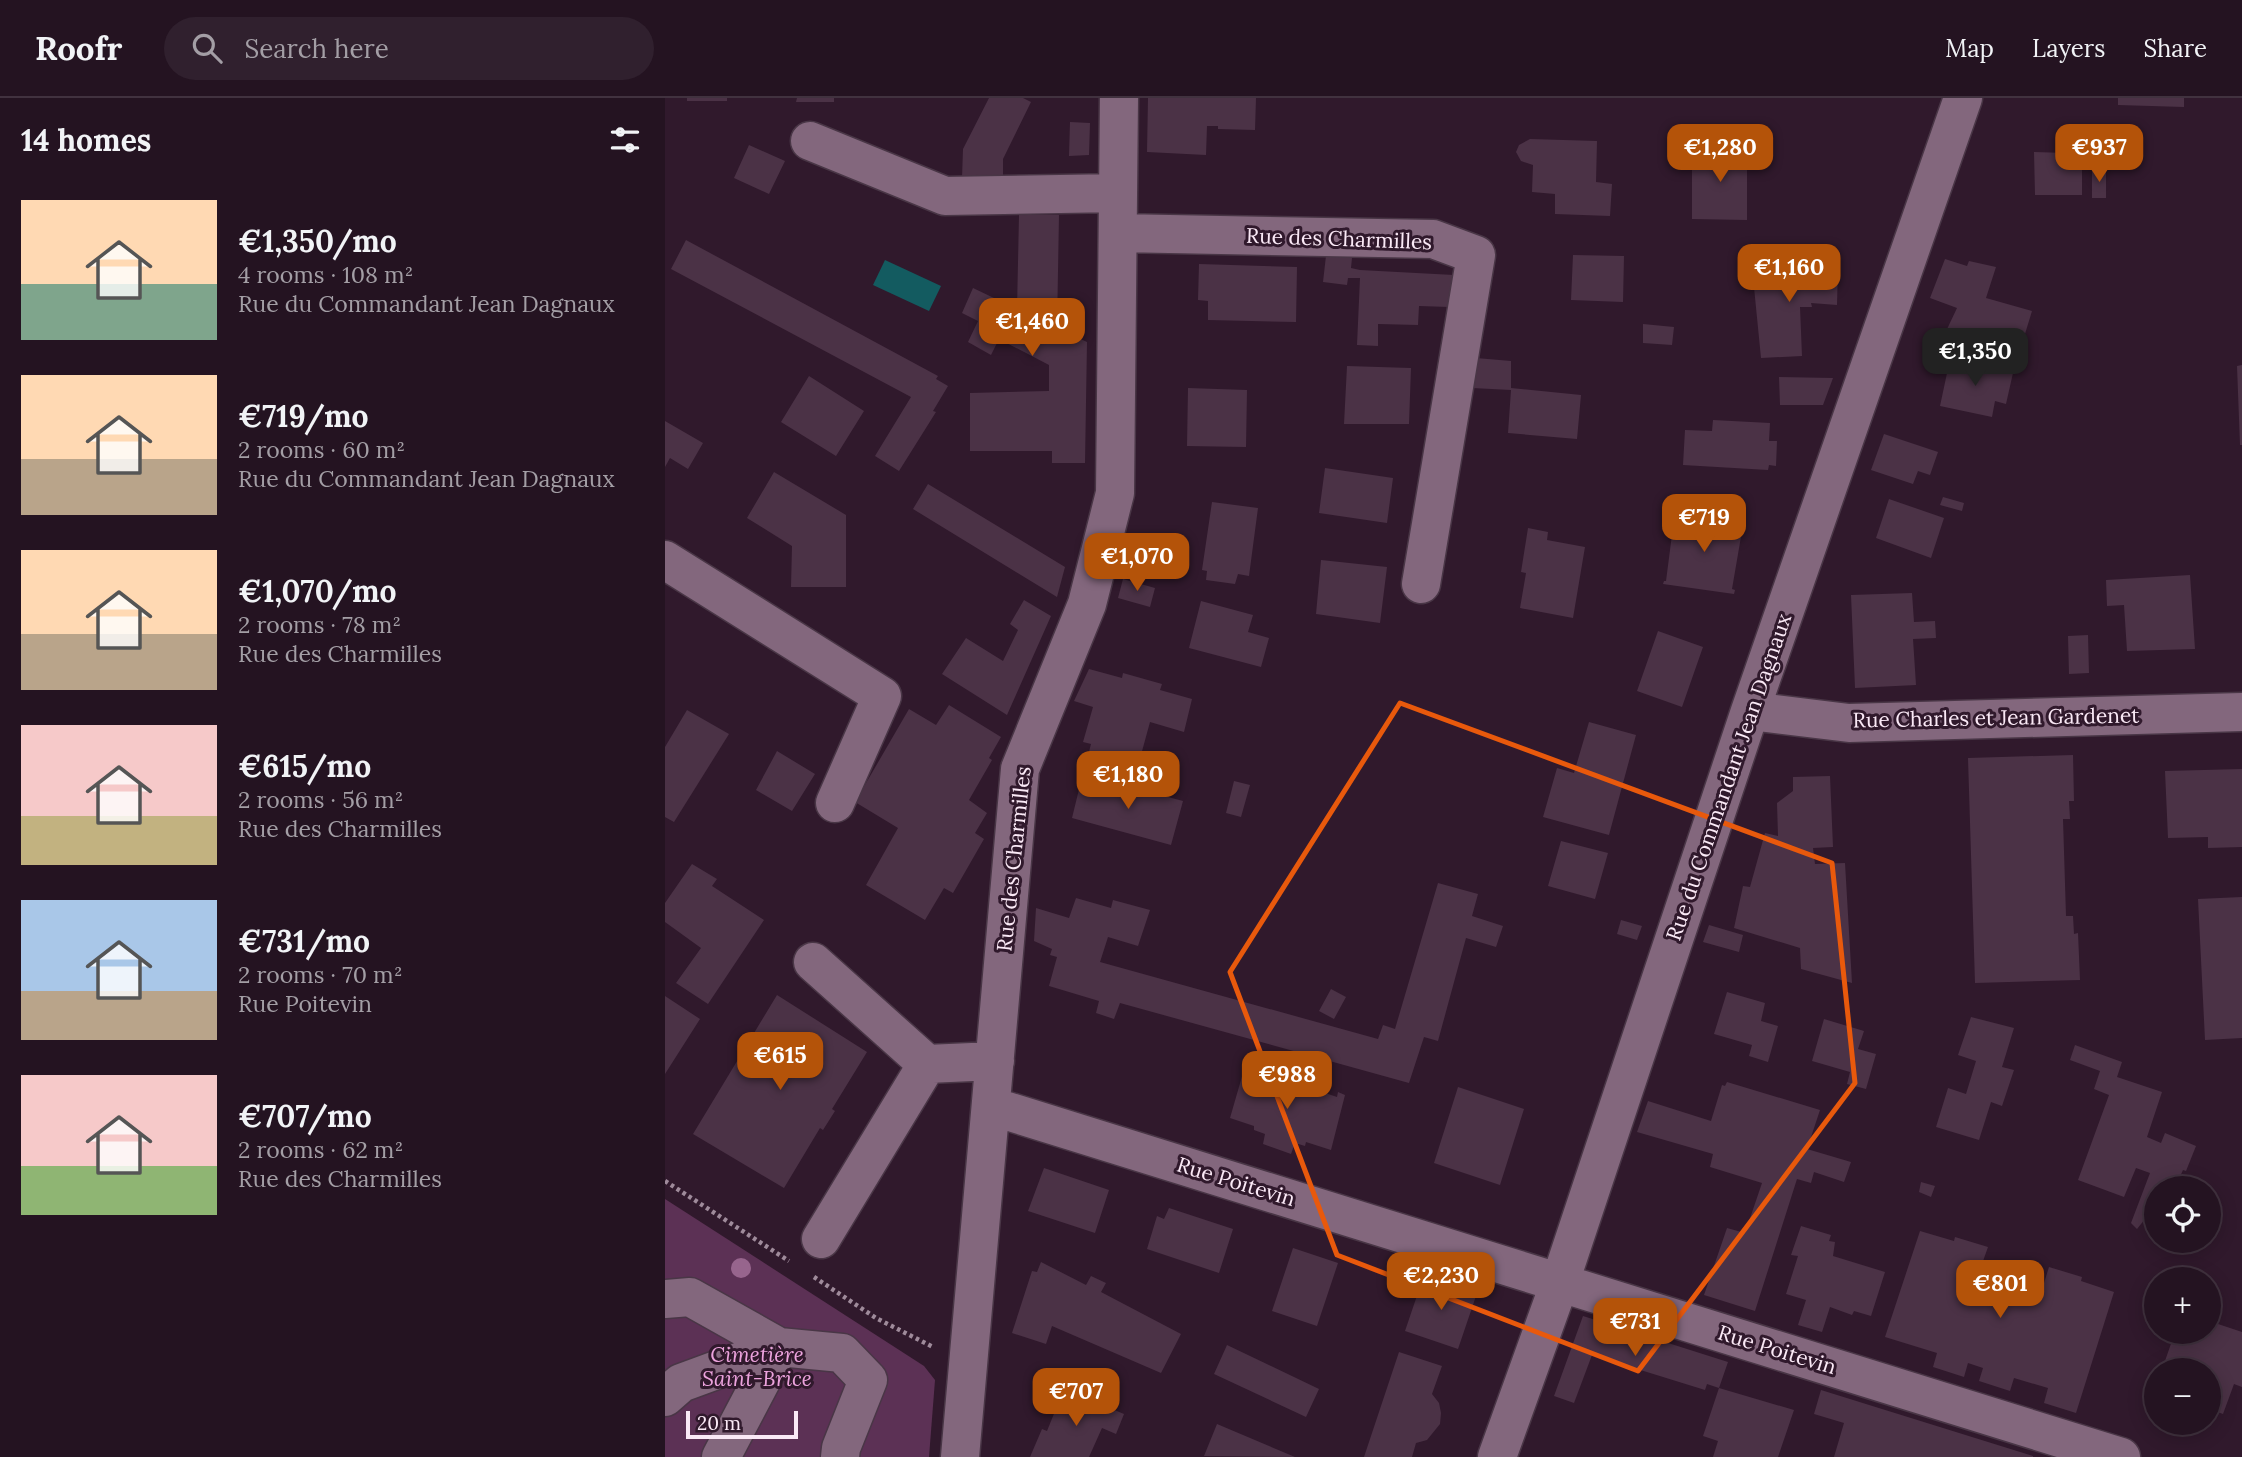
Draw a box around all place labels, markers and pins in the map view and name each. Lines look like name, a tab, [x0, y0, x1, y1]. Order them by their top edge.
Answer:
pin: €1,280	[1663, 125, 1777, 184]
pin: €937	[2058, 125, 2140, 184]
pin: €1,160	[1732, 244, 1846, 304]
pin: €1,460	[975, 299, 1089, 358]
pin: €1,350	[1918, 328, 2032, 388]
pin: €719	[1663, 494, 1745, 554]
pin: €1,070	[1080, 533, 1194, 593]
pin: €1,180	[1071, 752, 1185, 811]
pin: €615	[739, 1032, 821, 1092]
pin: €988	[1246, 1052, 1328, 1111]
pin: €2,230	[1384, 1252, 1498, 1312]
pin: €801	[1959, 1260, 2041, 1320]
pin: €731	[1594, 1298, 1676, 1358]
pin: €707	[1035, 1368, 1117, 1428]

